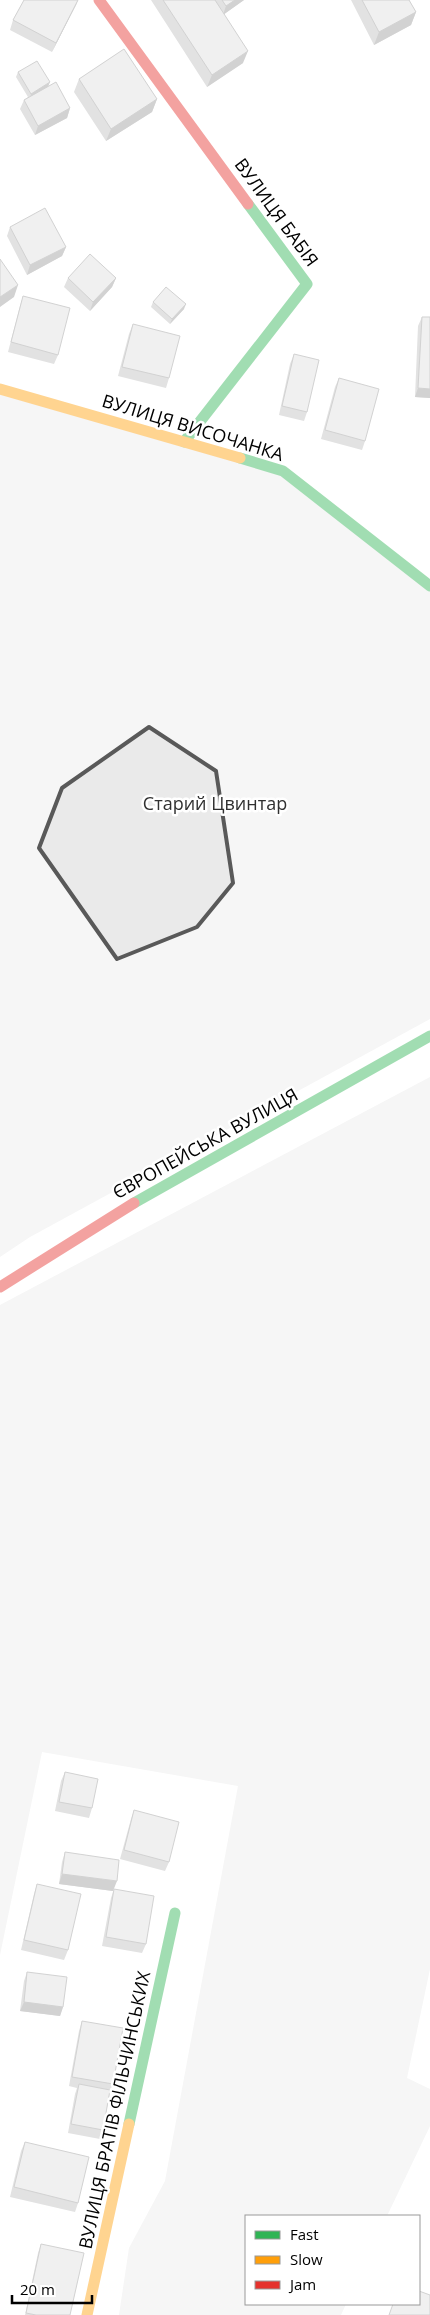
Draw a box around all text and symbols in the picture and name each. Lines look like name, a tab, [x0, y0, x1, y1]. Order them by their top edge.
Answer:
street label: ВУЛИЦЯ БАБІЯ	[230, 153, 324, 271]
street label: ВУЛИЦЯ ВИСОЧАНКА	[99, 388, 287, 466]
park label: Старий Цвинтар	[143, 791, 287, 815]
street label: ЄВРОПЕЙСЬКА ВУЛИЦЯ	[108, 1082, 302, 1204]
street label: ВУЛИЦЯ БРАТІВ ФІЛЬЧИНСЬКИХ	[73, 1968, 155, 2251]
legend	[245, 2215, 420, 2305]
text: Fast	[290, 2224, 319, 2244]
text: Slow	[290, 2249, 323, 2269]
scale bar	[12, 2272, 92, 2304]
text: Jam	[288, 2274, 316, 2294]
text: 20 m	[20, 2279, 55, 2299]

